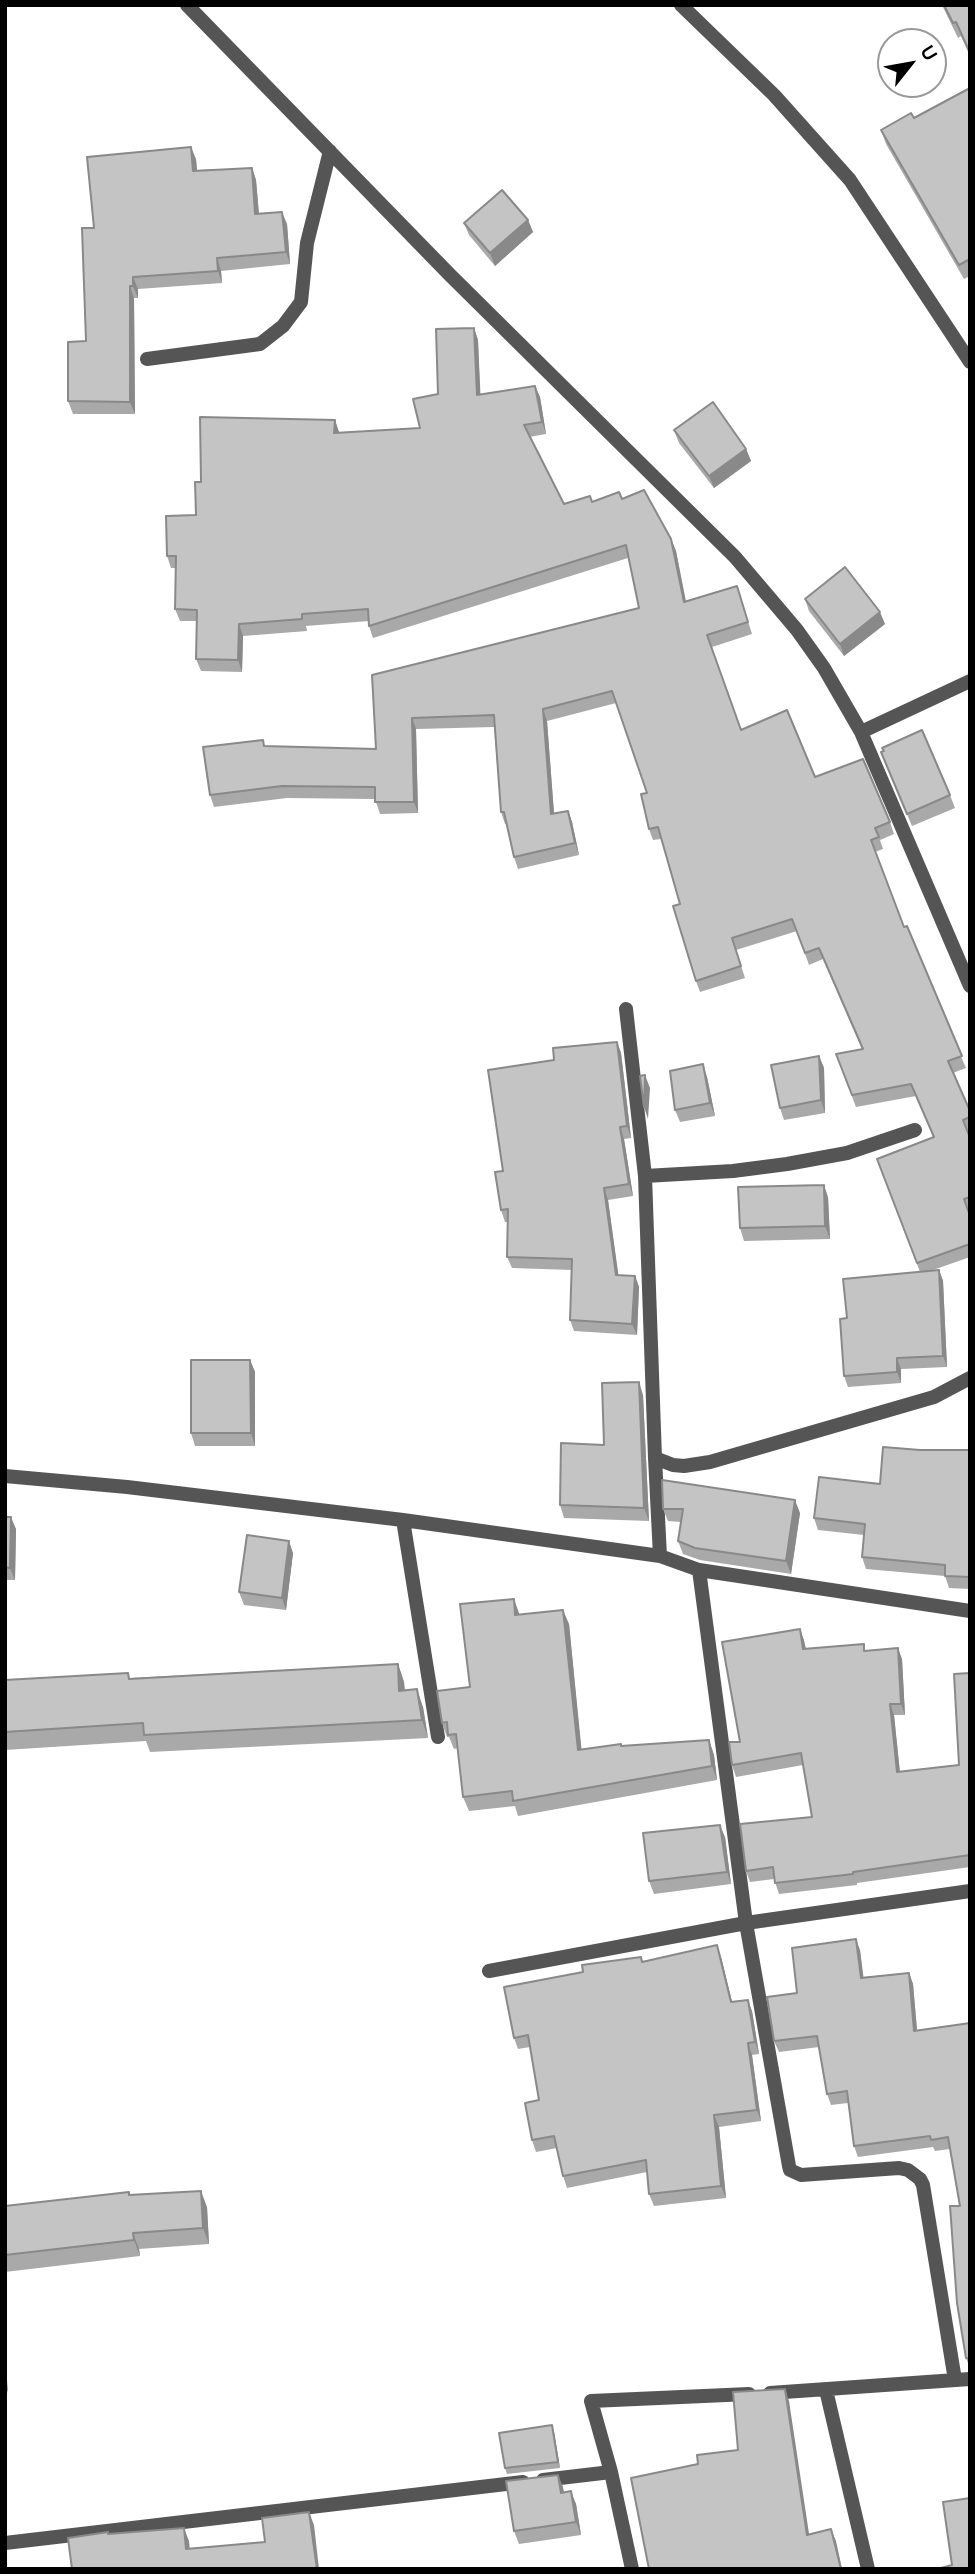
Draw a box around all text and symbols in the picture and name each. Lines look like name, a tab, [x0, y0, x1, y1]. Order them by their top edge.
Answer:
north arrow	[877, 28, 947, 98]
text: U	[915, 41, 942, 65]

